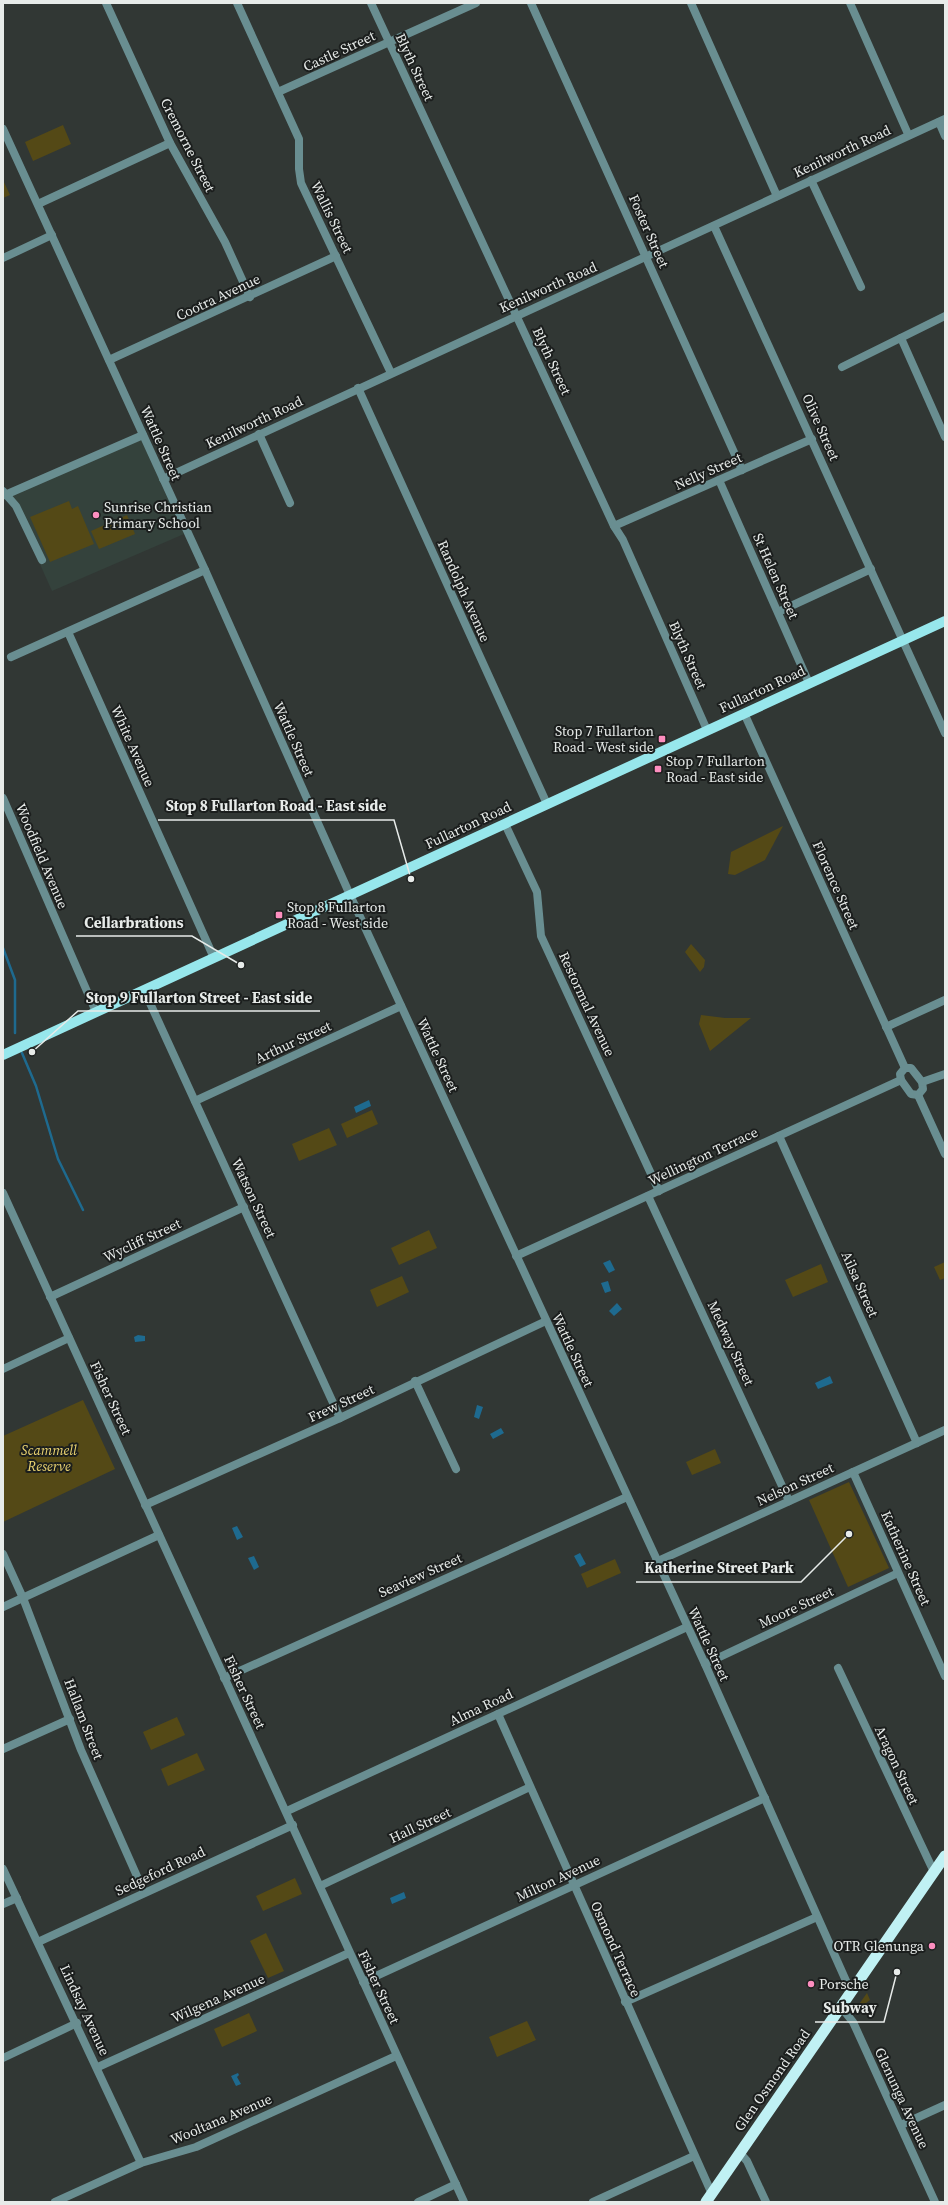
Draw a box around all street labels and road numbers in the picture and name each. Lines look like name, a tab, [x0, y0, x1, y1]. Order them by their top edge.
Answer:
street label: Castle Street	[300, 25, 379, 76]
street label: Blyth Street	[391, 30, 440, 104]
street label: Cremorne Street	[156, 95, 221, 196]
street label: Kenilworth Road	[790, 120, 894, 182]
street label: Wallis Street	[306, 178, 358, 257]
street label: Foster Street	[624, 191, 674, 271]
street label: Kenilworth Road	[496, 256, 600, 318]
street label: Cootra Avenue	[173, 269, 263, 325]
street label: Blyth Street	[528, 324, 577, 398]
street label: Olive Street	[797, 390, 845, 464]
street label: Kenilworth Road	[202, 391, 306, 453]
street label: Wattle Street	[136, 403, 187, 484]
street label: Nelly Street	[671, 447, 745, 495]
street label: St Helen Street	[748, 530, 804, 622]
street label: Randolph Avenue	[433, 537, 495, 645]
street label: Blyth Street	[664, 618, 712, 693]
street label: Fullarton Road	[716, 660, 808, 718]
street label: Wattle Street	[269, 699, 320, 780]
street label: White Avenue	[106, 702, 160, 790]
street label: Fullarton Road	[422, 796, 514, 854]
street label: Woodfield Avenue	[11, 800, 73, 912]
street label: Florence Street	[808, 838, 865, 933]
street label: Restormal Avenue	[554, 948, 620, 1060]
street label: Arthur Street	[252, 1015, 335, 1068]
street label: Wattle Street	[412, 1015, 464, 1096]
street label: Wellington Terrace	[645, 1122, 761, 1190]
street label: Watson Street	[227, 1155, 281, 1242]
street label: Wycliff Street	[100, 1213, 184, 1267]
street label: Ailsa Street	[837, 1248, 884, 1321]
street label: Medway Street	[703, 1297, 760, 1389]
street label: Wattle Street	[547, 1310, 599, 1391]
street label: Fisher Street	[85, 1358, 137, 1438]
street label: Frew Street	[305, 1379, 378, 1427]
street label: Nelson Street	[753, 1457, 837, 1511]
street label: Katherine Street	[876, 1508, 936, 1609]
street label: Seaview Street	[375, 1548, 465, 1602]
street label: Moore Street	[755, 1581, 837, 1633]
street label: Wattle Street	[683, 1604, 735, 1685]
street label: Fisher Street	[219, 1652, 271, 1732]
street label: Hallam Street	[59, 1676, 109, 1763]
street label: Alma Road	[446, 1684, 516, 1730]
street label: Aragon Street	[870, 1722, 924, 1808]
street label: Hall Street	[386, 1802, 454, 1848]
street label: Sedgeford Road	[112, 1841, 208, 1901]
street label: Milton Avenue	[513, 1850, 603, 1906]
street label: Osmond Terrace	[586, 1898, 646, 2000]
street label: Fisher Street	[353, 1947, 405, 2027]
street label: Lindsay Avenue	[55, 1961, 115, 2059]
street label: Wilgena Avenue	[168, 1968, 268, 2028]
street label: Glen Osmond Road	[729, 2025, 815, 2135]
street label: Glenunga Avenue	[870, 2044, 934, 2152]
street label: Wooltana Avenue	[167, 2089, 275, 2149]

